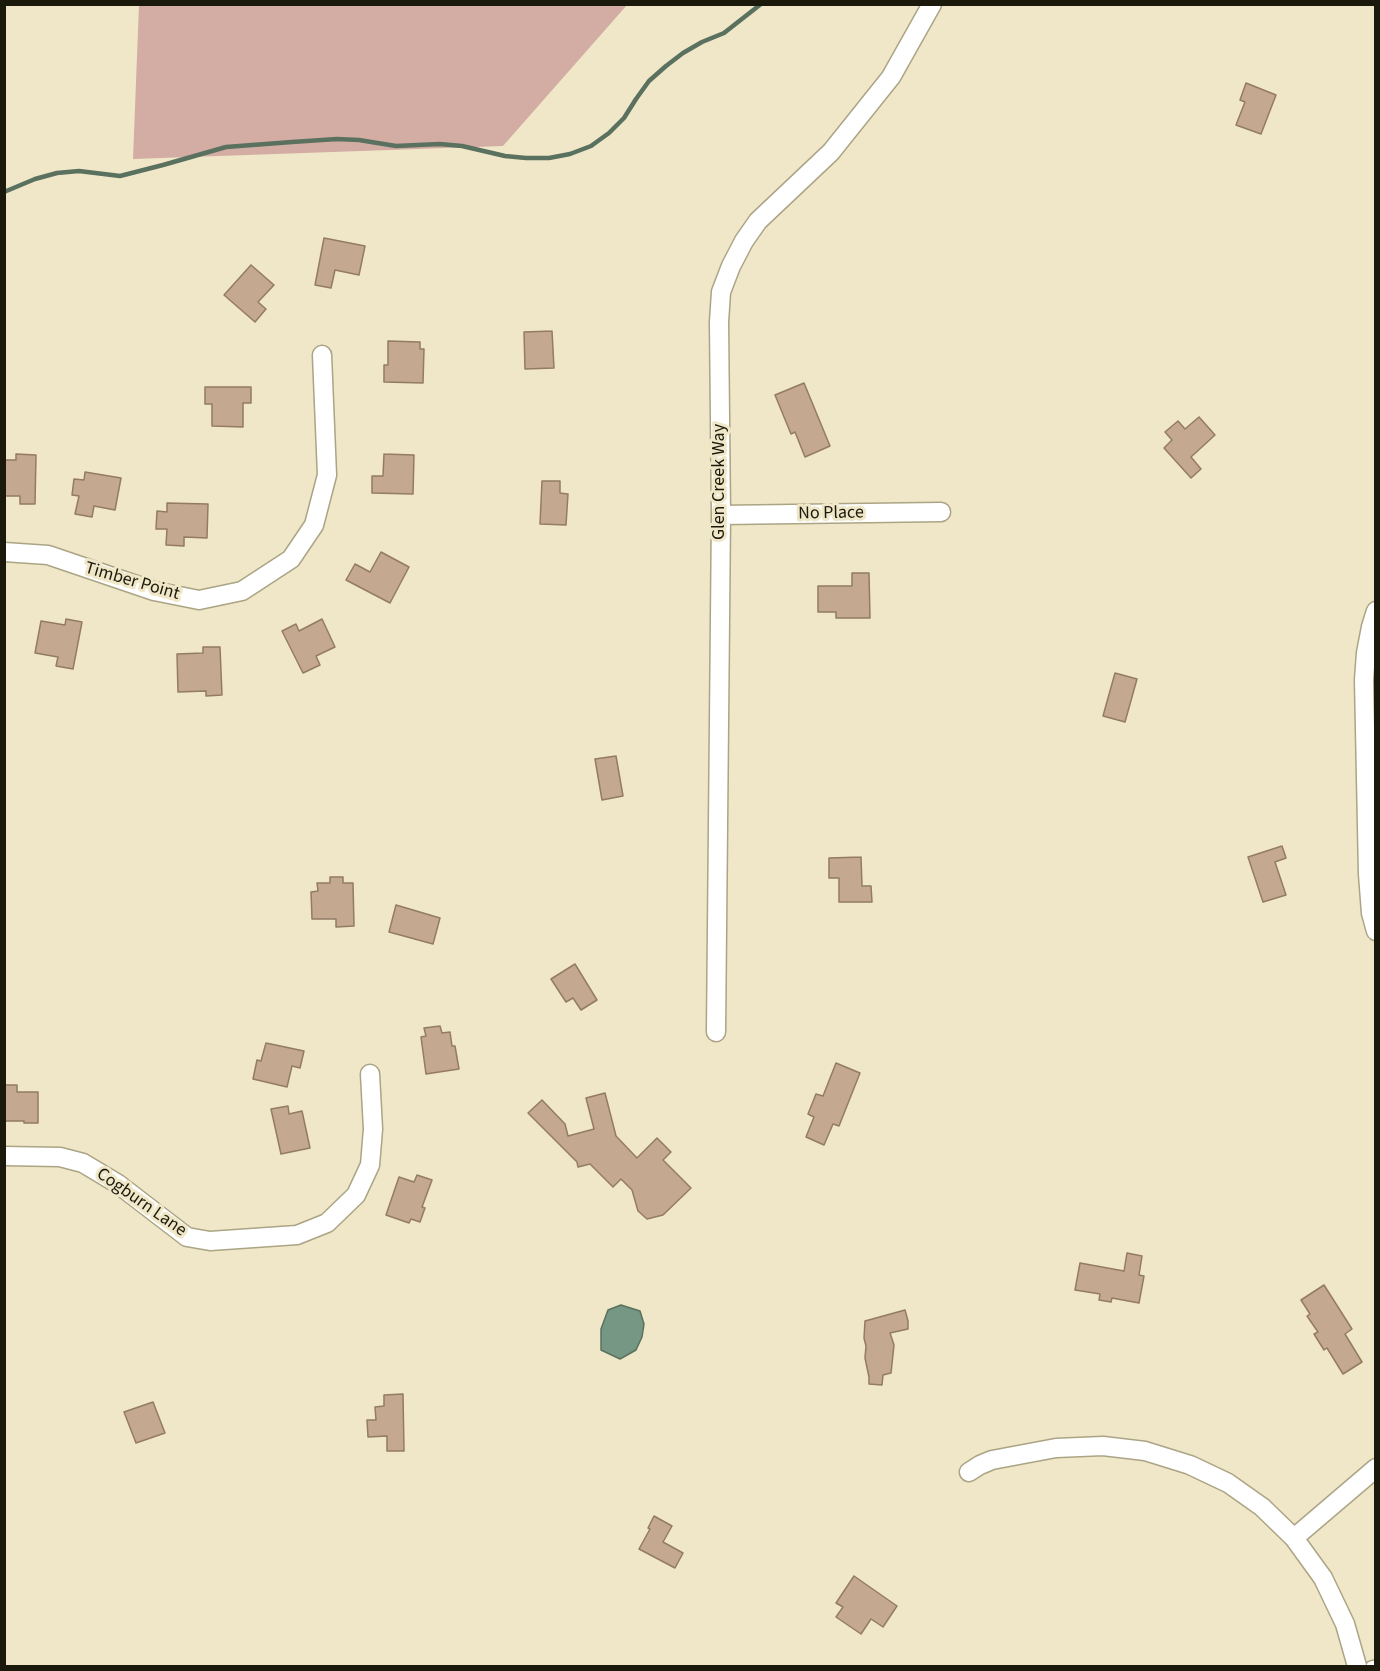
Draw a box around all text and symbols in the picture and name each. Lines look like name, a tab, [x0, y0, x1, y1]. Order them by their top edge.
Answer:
street label: Glen Creek Way	[709, 424, 731, 540]
street label: No Place	[798, 503, 864, 525]
street label: Timber Point	[82, 558, 182, 606]
street label: Cogburn Lane	[92, 1164, 190, 1242]

